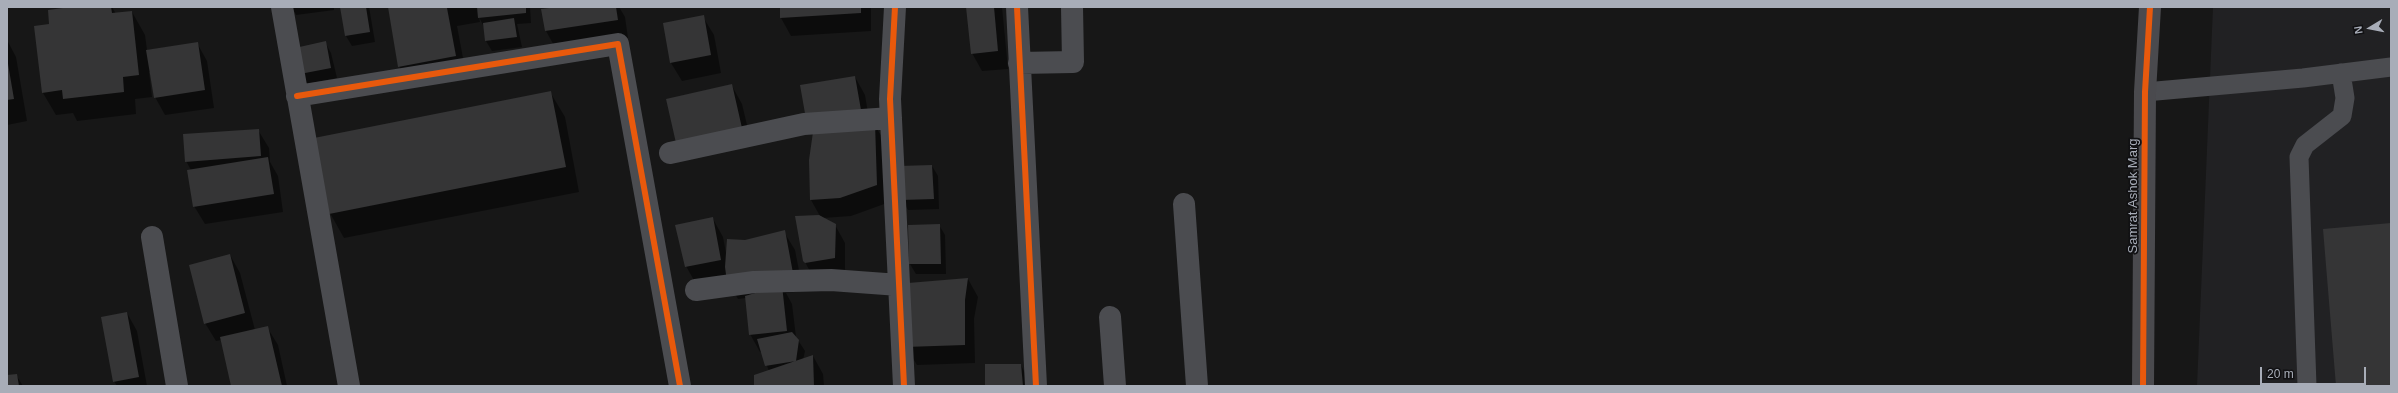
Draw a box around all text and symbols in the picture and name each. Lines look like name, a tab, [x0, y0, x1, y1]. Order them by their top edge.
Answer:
north arrow	[2350, 8, 2390, 48]
text: N	[2352, 25, 2365, 35]
street label: Samrat Ashok Marg	[2125, 139, 2141, 253]
scale bar	[2262, 359, 2368, 385]
text: 20 m	[2267, 367, 2294, 381]

